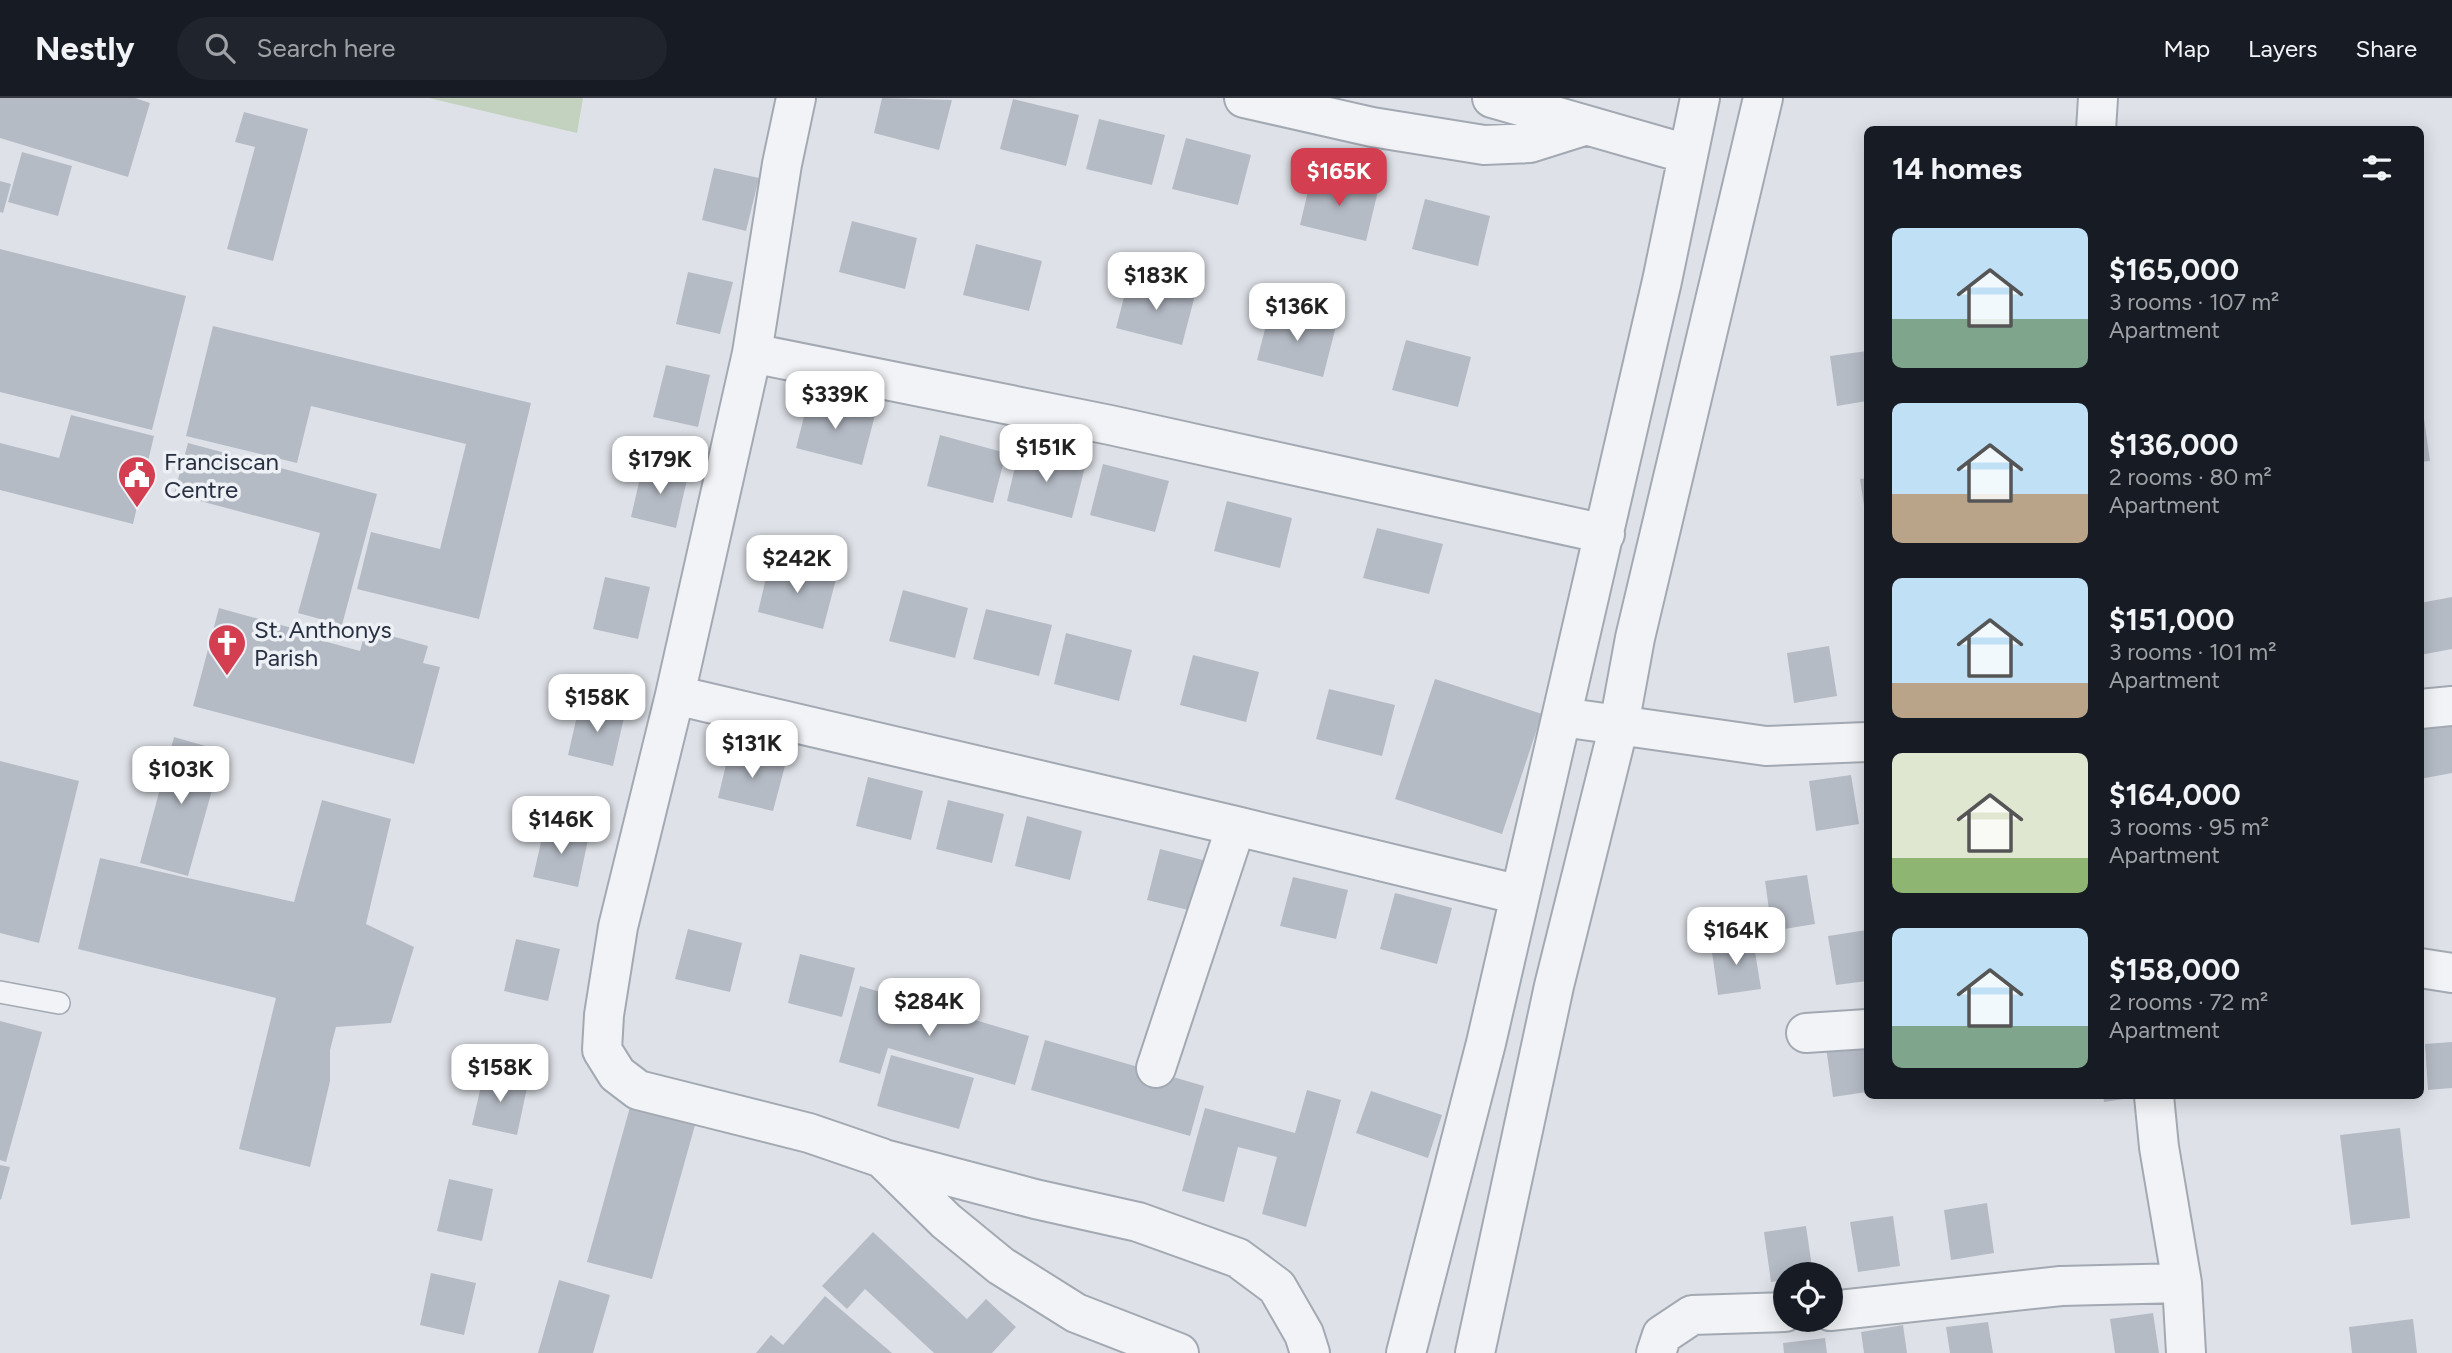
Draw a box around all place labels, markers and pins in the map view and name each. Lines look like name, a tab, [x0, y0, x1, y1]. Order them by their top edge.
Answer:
pin: $165K	[1290, 148, 1388, 208]
pin: $183K	[1107, 252, 1205, 312]
pin: $136K	[1248, 284, 1346, 343]
pin: $339K	[786, 372, 884, 431]
pin: $151K	[997, 424, 1095, 484]
pin: $179K	[611, 436, 709, 496]
place label: Franciscan Centre	[164, 447, 279, 504]
public building icon: Franciscan Centre	[116, 454, 158, 509]
pin: $242K	[748, 536, 846, 595]
place label: St. Anthonys Parish	[254, 615, 392, 672]
church icon: St. Anthonys Parish	[206, 622, 248, 677]
pin: $158K	[548, 674, 646, 734]
pin: $131K	[703, 720, 801, 780]
pin: $103K	[132, 746, 230, 806]
pin: $146K	[512, 796, 610, 856]
pin: $164K	[1687, 908, 1785, 967]
pin: $284K	[880, 978, 978, 1038]
pin: $158K	[451, 1044, 549, 1104]

